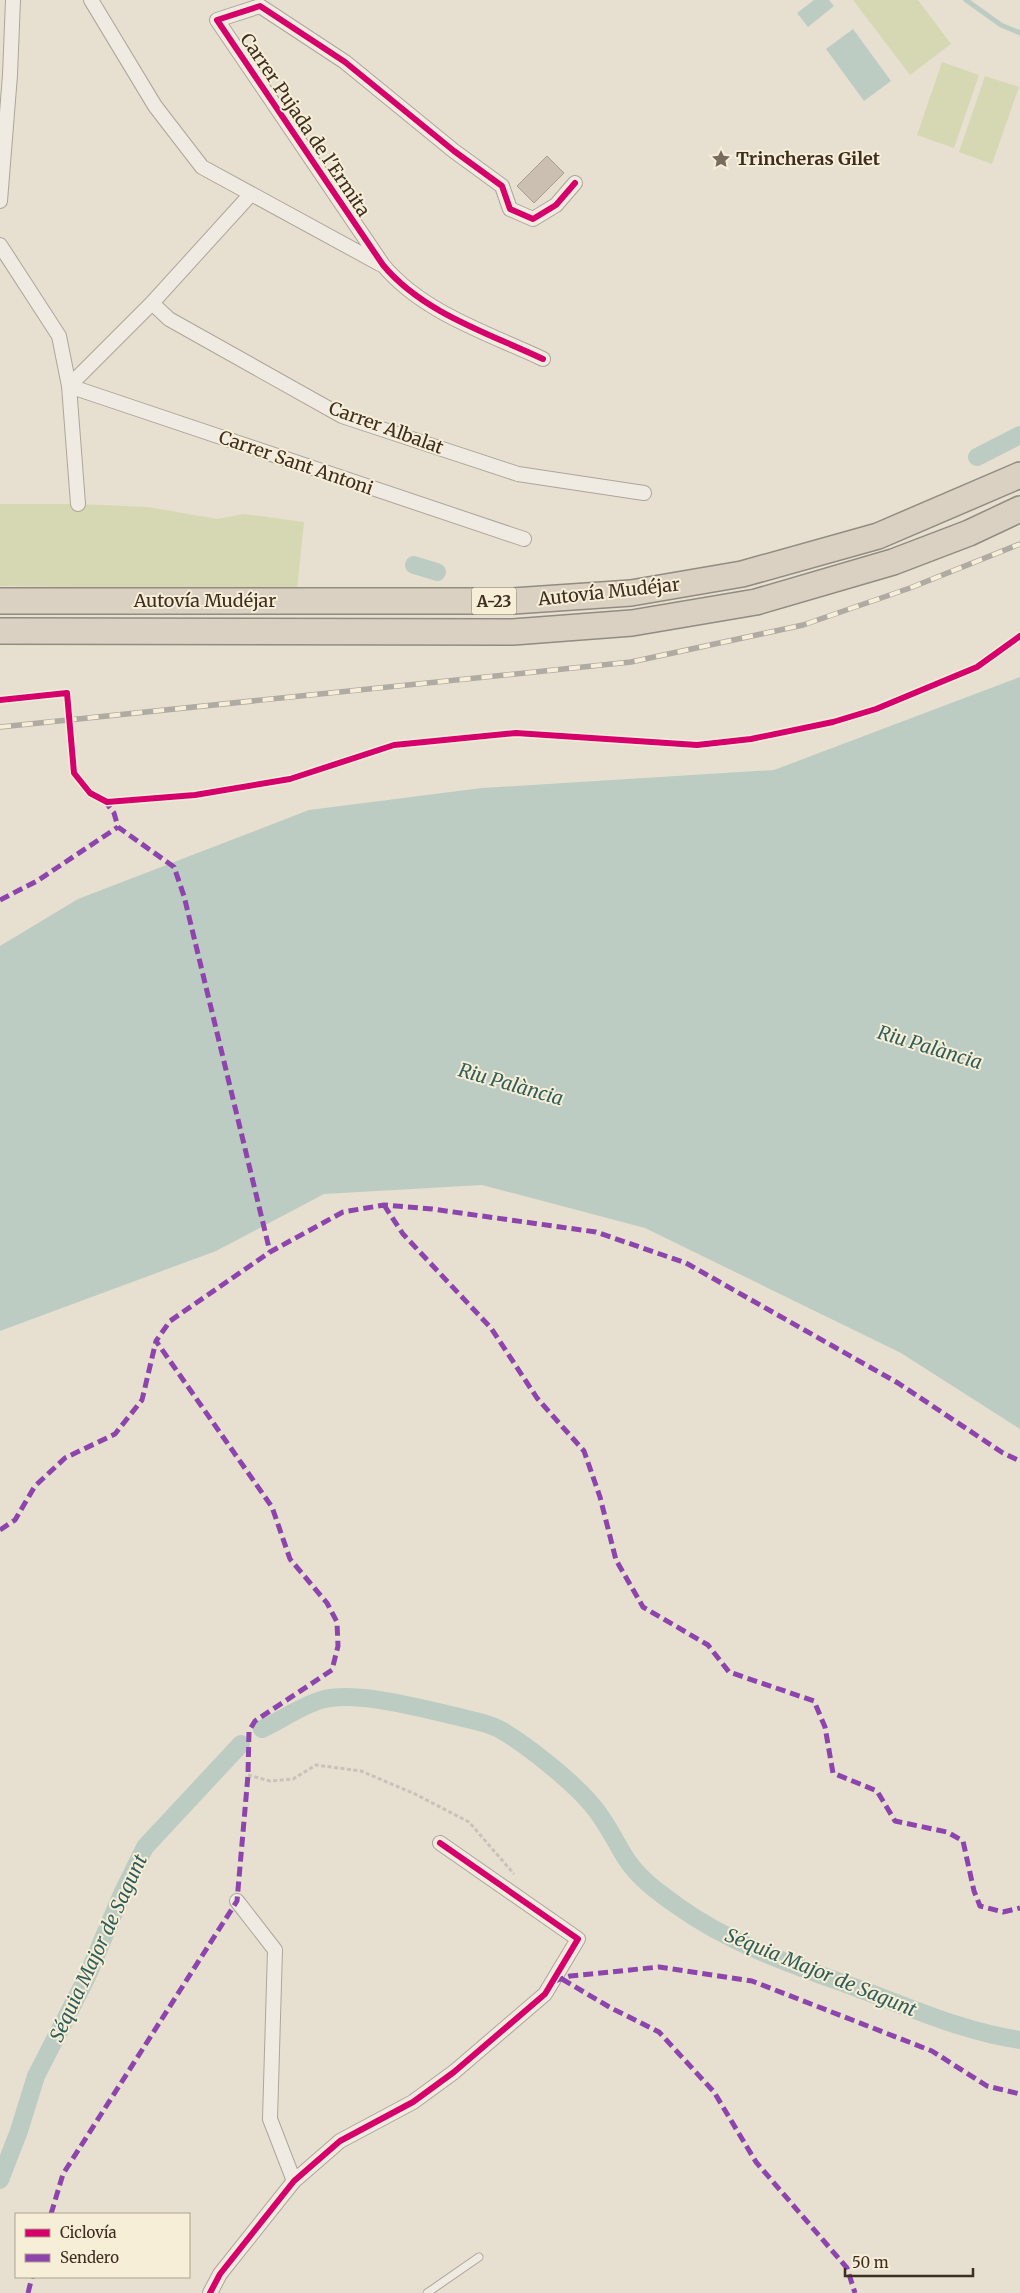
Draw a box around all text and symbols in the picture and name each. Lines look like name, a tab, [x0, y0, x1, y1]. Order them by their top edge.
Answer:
street label: Carrer Pujada de l'Ermita	[235, 29, 376, 221]
place label: Trincheras Gilet	[736, 147, 881, 170]
place icon: Trincheras Gilet	[710, 148, 732, 170]
street label: Carrer Albalat	[326, 396, 447, 459]
street label: Carrer Sant Antoni	[216, 425, 377, 500]
street label: Autovía Mudéjar	[536, 573, 681, 610]
road number: A-23	[472, 588, 516, 614]
street label: Autovía Mudéjar	[133, 589, 276, 612]
water label: Riu Palància	[875, 1020, 985, 1074]
water label: Riu Palància	[456, 1058, 566, 1110]
water label: Séquia Major de Sagunt	[44, 1850, 152, 2045]
water label: Séquia Major de Sagunt	[722, 1923, 920, 2021]
legend	[15, 2213, 190, 2278]
text: Ciclovía	[60, 2223, 117, 2242]
scale bar	[845, 2246, 972, 2278]
text: Sendero	[60, 2248, 119, 2267]
text: 50 m	[852, 2253, 889, 2272]

